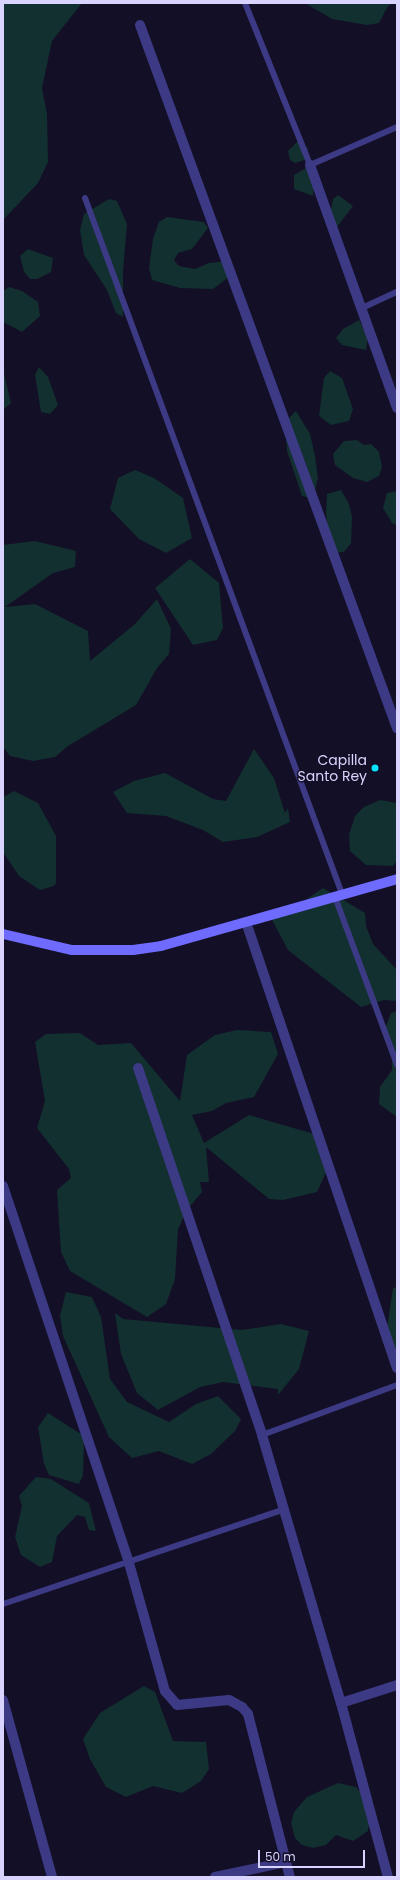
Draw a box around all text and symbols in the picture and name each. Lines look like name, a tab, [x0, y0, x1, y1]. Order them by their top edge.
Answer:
place label: Capilla Santo Rey	[297, 752, 367, 784]
marker: Capilla Santo Rey	[370, 763, 380, 773]
scale bar	[260, 1842, 367, 1868]
text: 50 m	[265, 1848, 296, 1865]

